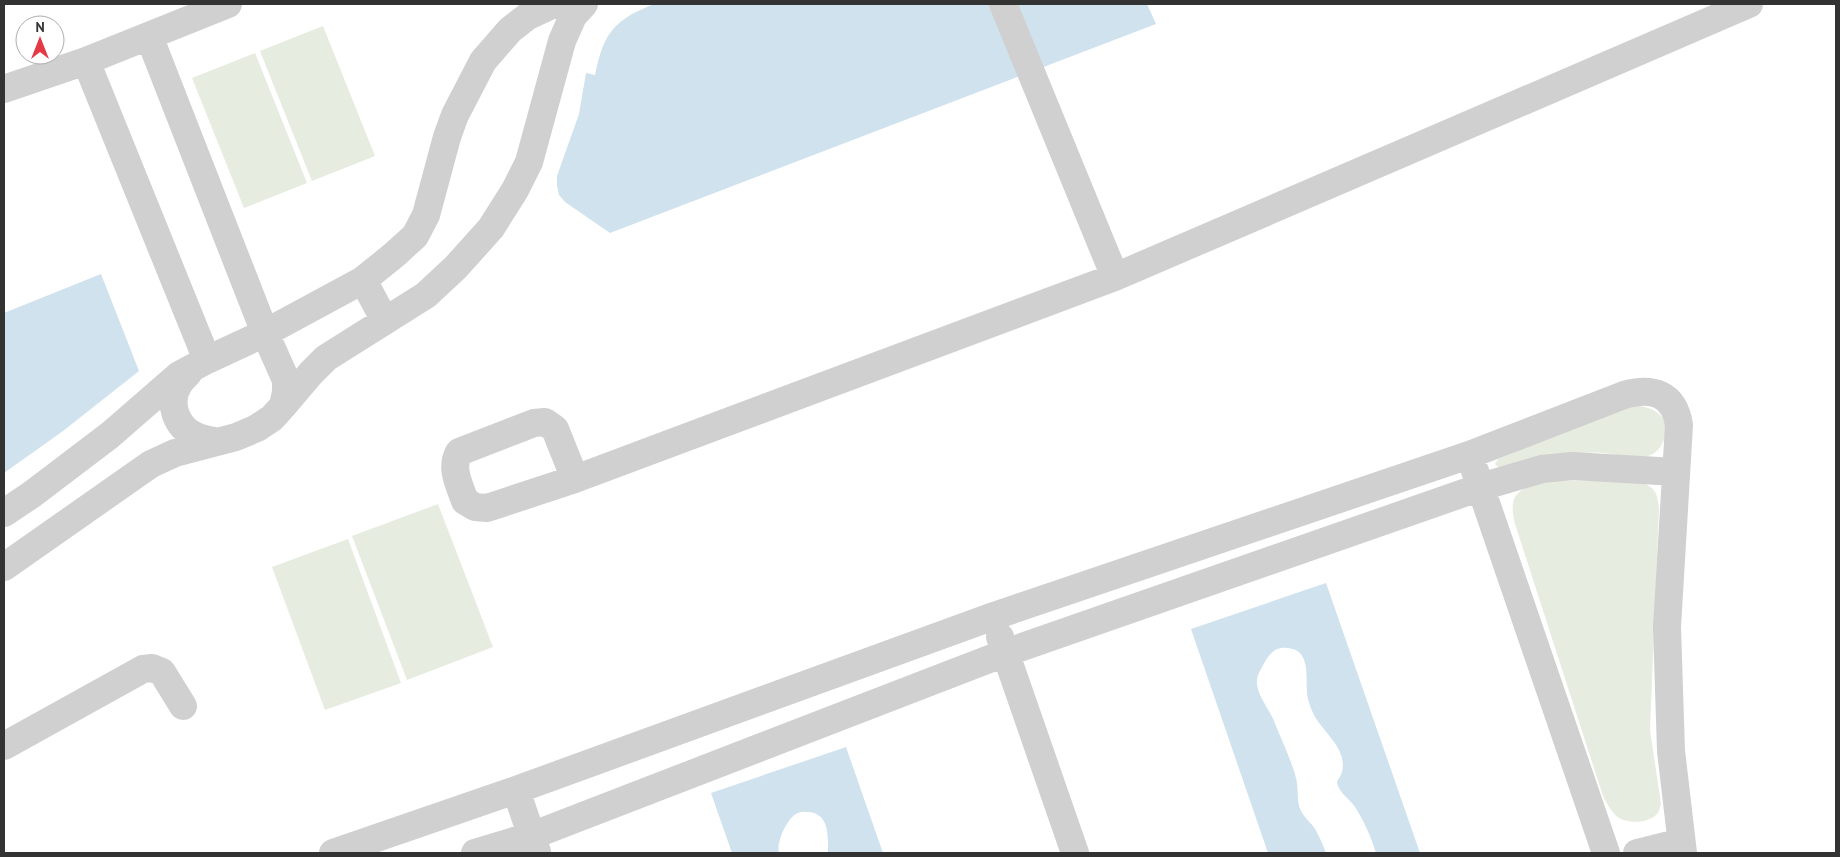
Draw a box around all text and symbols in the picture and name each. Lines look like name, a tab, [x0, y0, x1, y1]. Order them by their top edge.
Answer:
north arrow	[15, 15, 65, 65]
text: N	[35, 18, 45, 36]

